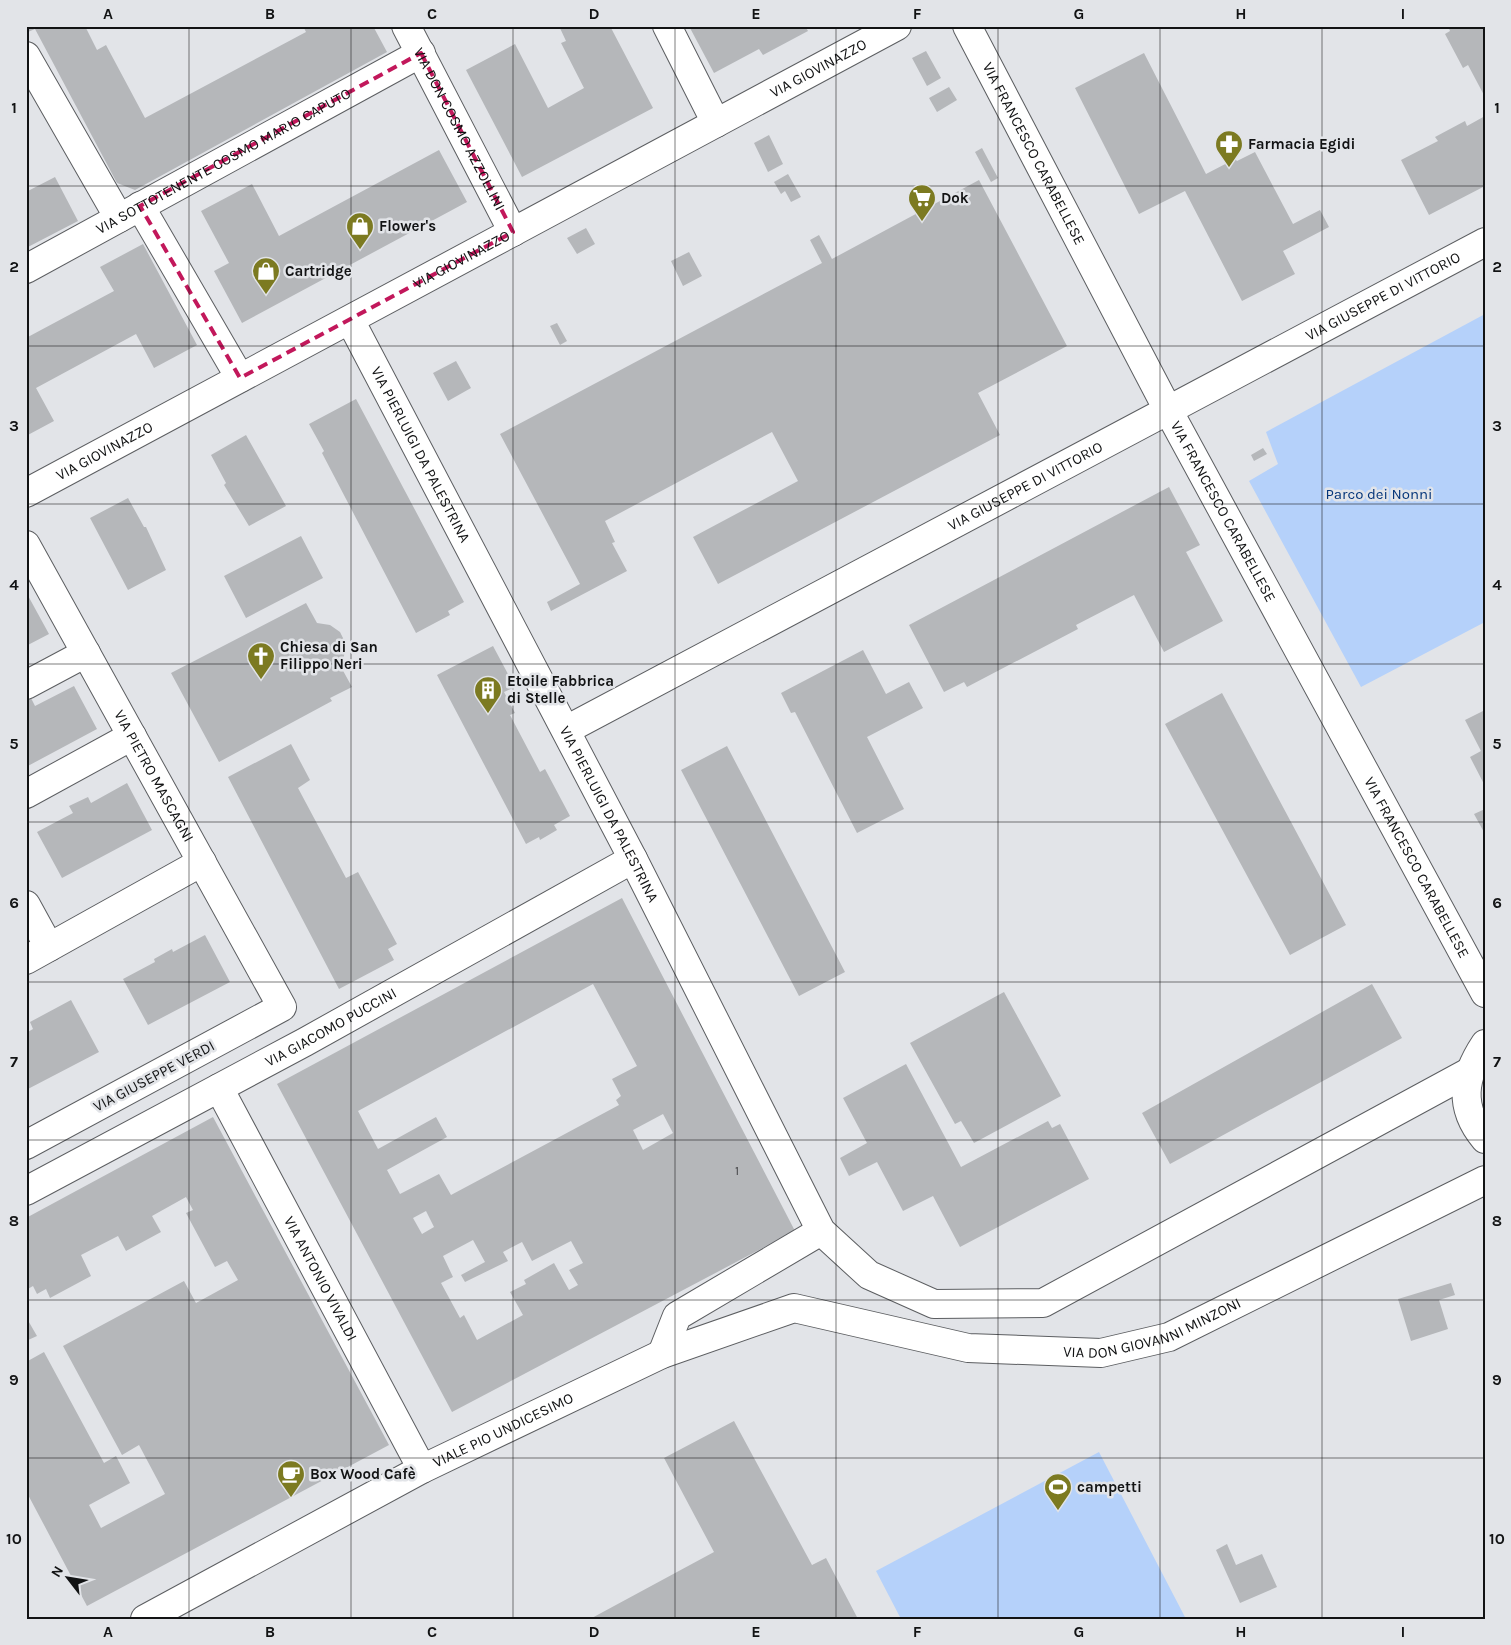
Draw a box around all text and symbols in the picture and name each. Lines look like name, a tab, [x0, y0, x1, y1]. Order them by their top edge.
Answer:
text: A	[103, 4, 113, 23]
text: B	[265, 4, 275, 23]
text: C	[427, 4, 437, 23]
text: D	[589, 4, 600, 23]
text: E	[751, 4, 761, 23]
text: F	[913, 4, 922, 23]
text: G	[1074, 4, 1084, 23]
text: H	[1235, 4, 1247, 23]
text: I	[1401, 4, 1405, 23]
street label: VIA GIOVINAZZO	[767, 35, 870, 101]
street label: VIA DON COSMO AZZOLLINI	[410, 45, 509, 213]
street label: VIA FRANCESCO CARABELLESE	[979, 59, 1089, 248]
street label: VIA SOTTOTENENTE COSMO MARIO CAPUTO	[93, 84, 354, 238]
text: 1	[11, 98, 17, 117]
text: 1	[1494, 98, 1500, 117]
pharmacy icon: Farmacia Egidi	[1214, 129, 1244, 168]
place label: Farmacia Egidi	[1248, 135, 1356, 153]
supermarket icon: Dok	[907, 183, 937, 222]
place label: Dok	[941, 189, 969, 207]
shop icon: Flower's	[345, 211, 375, 250]
place label: Flower's	[379, 217, 436, 235]
street label: VIA GIOVINAZZO	[410, 226, 513, 293]
street label: VIA GIUSEPPE DI VITTORIO	[1302, 248, 1463, 345]
shop icon: Cartridge	[251, 256, 281, 295]
text: 2	[9, 257, 19, 276]
text: 2	[1492, 257, 1502, 276]
place label: Cartridge	[285, 262, 352, 280]
street label: VIA PIERLUIGI DA PALESTRINA	[367, 364, 474, 546]
text: 3	[9, 416, 19, 435]
text: 3	[1492, 416, 1502, 435]
street label: VIA GIOVINAZZO	[53, 418, 156, 484]
street label: VIA FRANCESCO CARABELLESE	[1167, 418, 1280, 605]
street label: VIA GIUSEPPE DI VITTORIO	[945, 438, 1106, 535]
park label: Parco dei Nonni	[1325, 485, 1433, 503]
text: 4	[9, 575, 19, 594]
text: 4	[1492, 575, 1502, 594]
place label: Chiesa di San Filippo Neri	[280, 638, 378, 673]
church icon: Chiesa di San Filippo Neri	[246, 641, 276, 680]
place label: Etoile Fabbrica di Stelle	[507, 672, 614, 707]
building icon: Etoile Fabbrica di Stelle	[473, 675, 503, 714]
street label: VIA PIETRO MASCAGNI	[110, 707, 198, 845]
street label: VIA PIERLUIGI DA PALESTRINA	[556, 723, 663, 906]
text: 5	[9, 734, 19, 753]
text: 5	[1492, 734, 1502, 753]
street label: VIA FRANCESCO CARABELLESE	[1360, 774, 1473, 961]
text: 6	[9, 893, 19, 912]
text: 6	[1492, 893, 1502, 912]
street label: VIA GIACOMO PUCCINI	[262, 984, 400, 1071]
street label: VIA GIUSEPPE VERDI	[90, 1036, 218, 1116]
text: 7	[10, 1052, 18, 1071]
text: 7	[1493, 1052, 1501, 1071]
house number: 1	[735, 1164, 739, 1178]
text: 8	[9, 1211, 19, 1230]
text: 8	[1492, 1211, 1502, 1230]
street label: VIA ANTONIO VIVALDI	[280, 1213, 361, 1344]
street label: VIA DON GIOVANNI MINZONI	[1063, 1294, 1244, 1362]
text: 9	[9, 1370, 19, 1389]
text: 9	[1492, 1370, 1502, 1389]
street label: VIALE PIO UNDICESIMO	[430, 1389, 576, 1471]
cafe icon: Box Wood Cafè	[276, 1459, 306, 1498]
place label: Box Wood Cafè	[310, 1465, 416, 1483]
sports icon: campetti	[1043, 1472, 1073, 1511]
place label: campetti	[1077, 1478, 1142, 1496]
text: 10	[6, 1529, 22, 1548]
text: 10	[1489, 1529, 1505, 1548]
north arrow	[42, 1552, 92, 1602]
text: N	[47, 1563, 67, 1580]
text: A	[103, 1622, 113, 1641]
text: B	[265, 1622, 275, 1641]
text: C	[427, 1622, 437, 1641]
text: D	[589, 1622, 600, 1641]
text: E	[751, 1622, 761, 1641]
text: F	[913, 1622, 922, 1641]
text: G	[1074, 1622, 1084, 1641]
text: H	[1235, 1622, 1247, 1641]
text: I	[1401, 1622, 1405, 1641]

